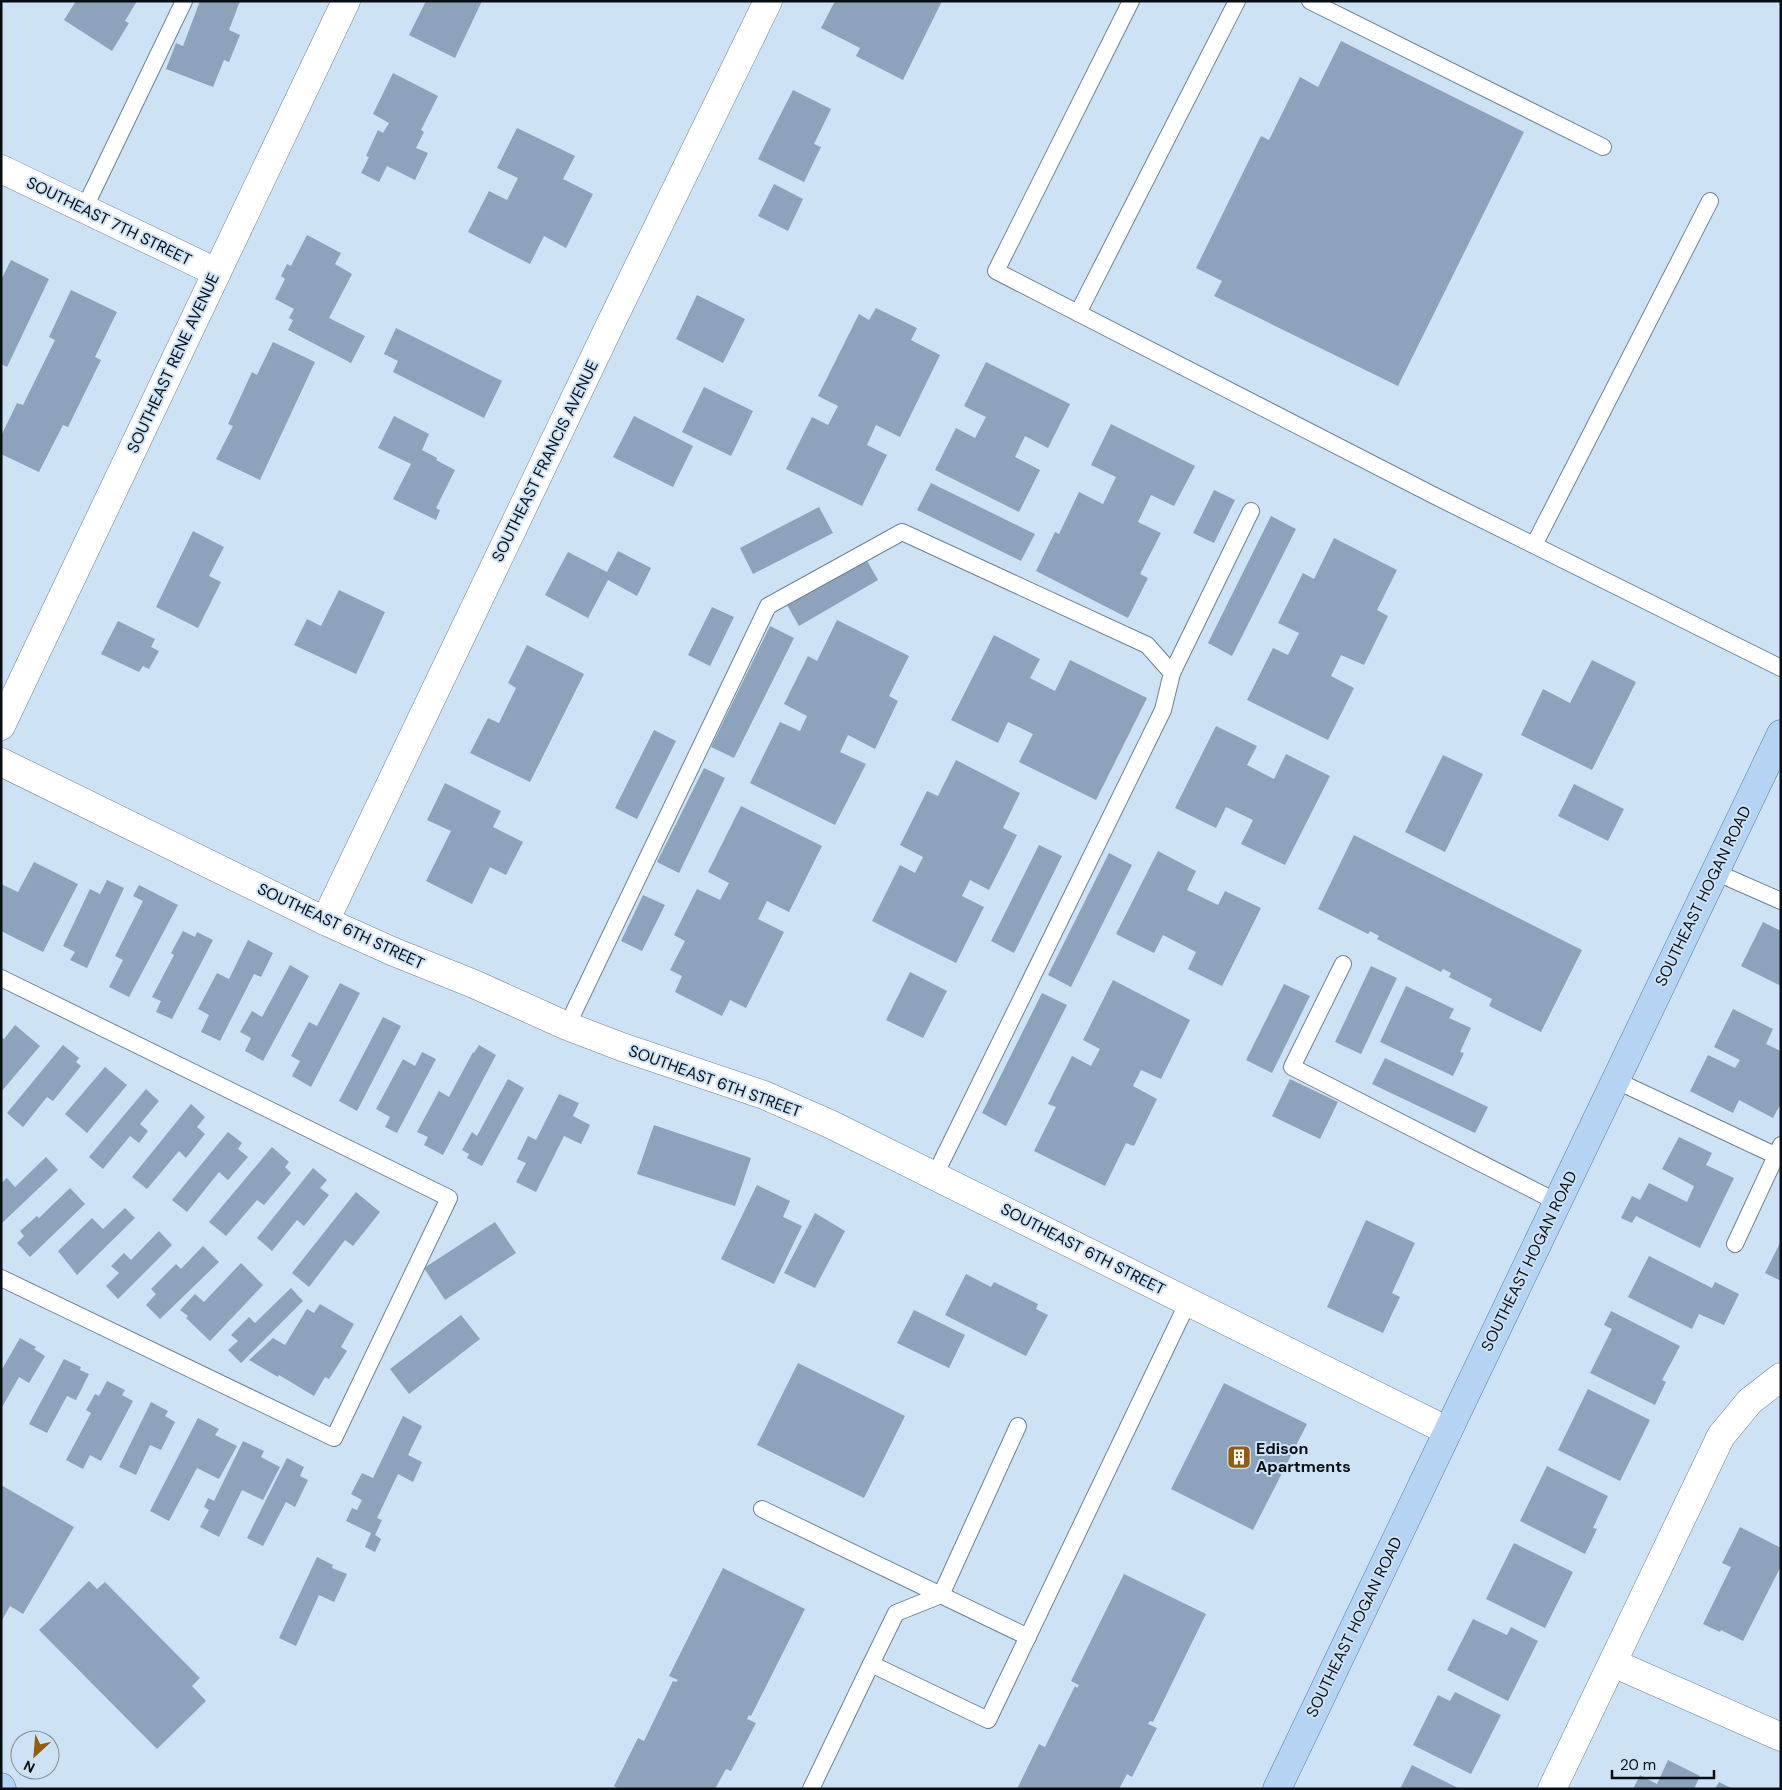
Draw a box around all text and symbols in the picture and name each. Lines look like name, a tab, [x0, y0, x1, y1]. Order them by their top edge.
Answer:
street label: SOUTHEAST 7TH STREET	[23, 172, 195, 270]
street label: SOUTHEAST RENE AVENUE	[122, 270, 224, 456]
street label: SOUTHEAST FRANCIS AVENUE	[487, 357, 603, 565]
street label: SOUTHEAST HOGAN ROAD	[1650, 802, 1756, 990]
street label: SOUTHEAST 6TH STREET	[254, 878, 428, 974]
street label: SOUTHEAST 6TH STREET	[626, 1040, 804, 1122]
street label: SOUTHEAST HOGAN ROAD	[1476, 1167, 1582, 1355]
street label: SOUTHEAST 6TH STREET	[997, 1198, 1169, 1300]
place label: Edison Apartments	[1256, 1438, 1351, 1477]
building icon: Edison Apartments	[1226, 1444, 1252, 1470]
street label: SOUTHEAST HOGAN ROAD	[1301, 1533, 1407, 1721]
north arrow	[10, 1730, 60, 1780]
scale bar	[1612, 1748, 1714, 1780]
text: 20 m	[1620, 1755, 1656, 1775]
text: N	[21, 1756, 38, 1777]

